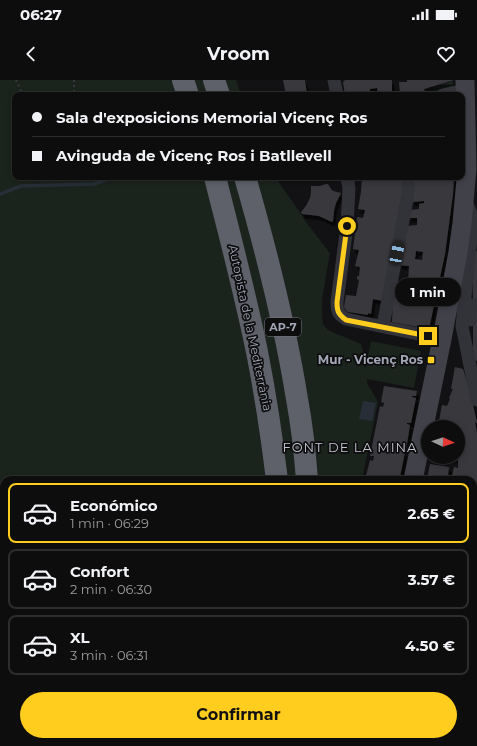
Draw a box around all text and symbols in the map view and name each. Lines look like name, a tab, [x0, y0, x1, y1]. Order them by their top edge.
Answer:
text: 06:27	[20, 5, 62, 24]
icon: back	[20, 43, 42, 65]
text: Vroom	[207, 43, 270, 65]
icon: heart	[435, 43, 457, 65]
text: Sala d'exposicions Memorial Vicenç Ros	[56, 108, 368, 127]
text: Avinguda de Vicenç Ros i Batllevell	[56, 146, 332, 165]
route start	[338, 217, 356, 235]
car	[389, 240, 405, 266]
street label: Autopista de la Mediterrània	[226, 244, 275, 412]
callout: 1 min	[395, 278, 461, 306]
text: 1 min	[410, 284, 446, 300]
road number: AP-7	[265, 318, 301, 336]
route end	[419, 327, 437, 345]
place label: Mur - Vicenç Ros	[318, 352, 424, 367]
marker: Mur - Vicenç Ros	[426, 355, 436, 365]
north arrow	[421, 420, 465, 464]
map controls	[421, 420, 465, 464]
district label: FONT DE LA MINA	[283, 439, 417, 455]
icon: car	[22, 495, 58, 531]
text: Económico	[70, 496, 158, 515]
text: 2.65 €	[407, 504, 455, 523]
text: 1 min · 06:29	[70, 515, 149, 531]
icon: car	[22, 561, 58, 597]
text: Confort	[70, 562, 130, 581]
text: 3.57 €	[408, 570, 455, 589]
text: 2 min · 06:30	[70, 581, 152, 597]
icon: car	[22, 627, 58, 663]
text: XL	[70, 628, 89, 647]
text: 4.50 €	[405, 636, 455, 655]
text: 3 min · 06:31	[70, 647, 148, 663]
button: Confirmar	[20, 692, 457, 738]

